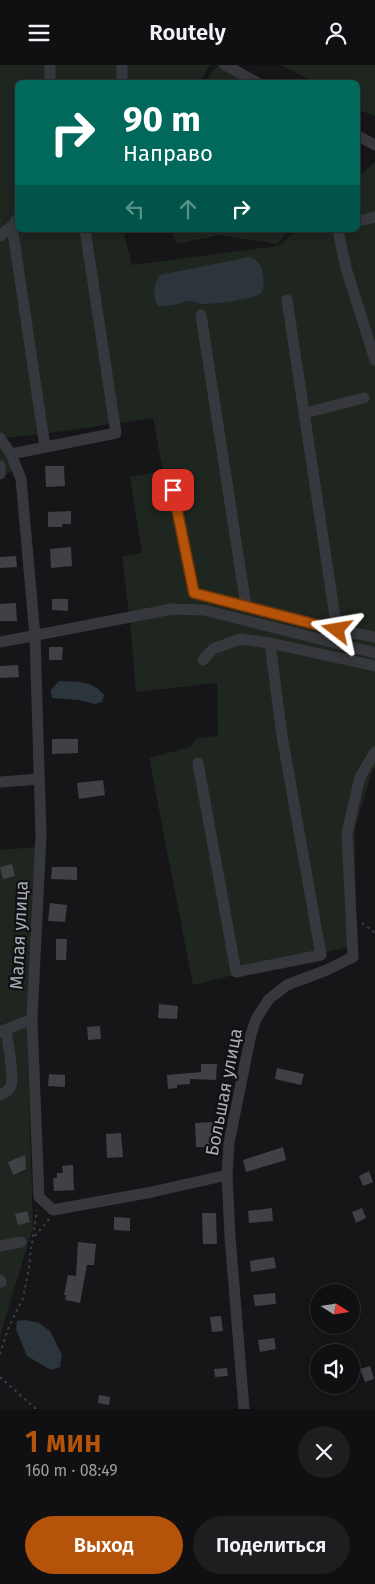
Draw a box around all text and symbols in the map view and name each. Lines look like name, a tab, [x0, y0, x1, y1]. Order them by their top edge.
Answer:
icon: menu	[25, 19, 53, 47]
text: Routely	[149, 19, 226, 46]
icon: person	[322, 19, 350, 47]
text: 90 m	[123, 98, 201, 140]
icon: right	[40, 100, 105, 165]
text: Направо	[123, 140, 213, 167]
icon: left	[121, 195, 149, 223]
icon: ahead	[174, 195, 202, 223]
icon: right	[227, 195, 255, 223]
pin	[152, 469, 194, 511]
icon: arrive	[159, 476, 187, 504]
position arrow	[310, 603, 362, 655]
street label: Малая улица	[5, 880, 33, 990]
street label: Большая улица	[201, 1026, 247, 1158]
north arrow	[310, 1284, 360, 1334]
map controls	[310, 1284, 360, 1394]
button: sound	[310, 1344, 360, 1394]
text: 1 мин	[25, 1424, 102, 1460]
button: close	[298, 1426, 350, 1478]
text: 160 m · 08:49	[25, 1461, 118, 1480]
button: Выход	[25, 1516, 183, 1574]
button: Поделиться	[193, 1516, 350, 1574]

